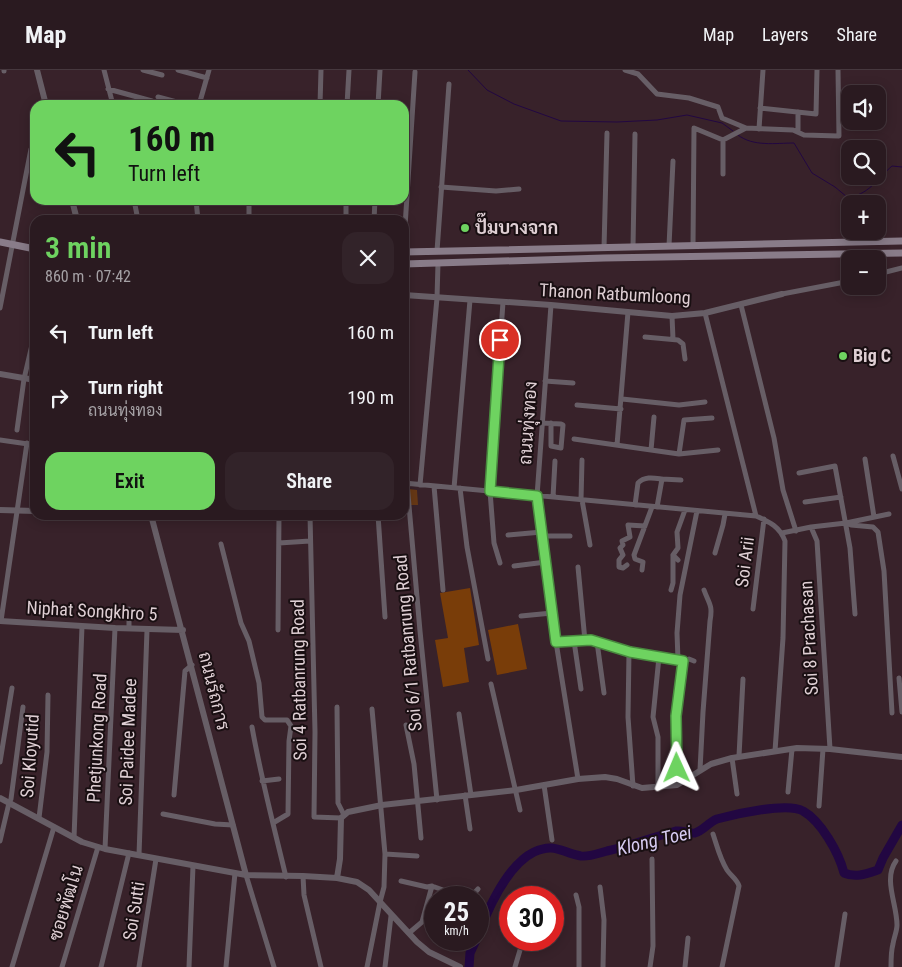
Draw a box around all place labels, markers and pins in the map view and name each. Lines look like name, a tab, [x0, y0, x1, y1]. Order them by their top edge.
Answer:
place label: ปั๊มบางจาก	[475, 212, 558, 238]
marker: ปั๊มบางจาก	[459, 222, 471, 234]
pin	[479, 319, 521, 361]
place label: Big C	[853, 345, 891, 366]
marker: Big C	[837, 350, 849, 362]

